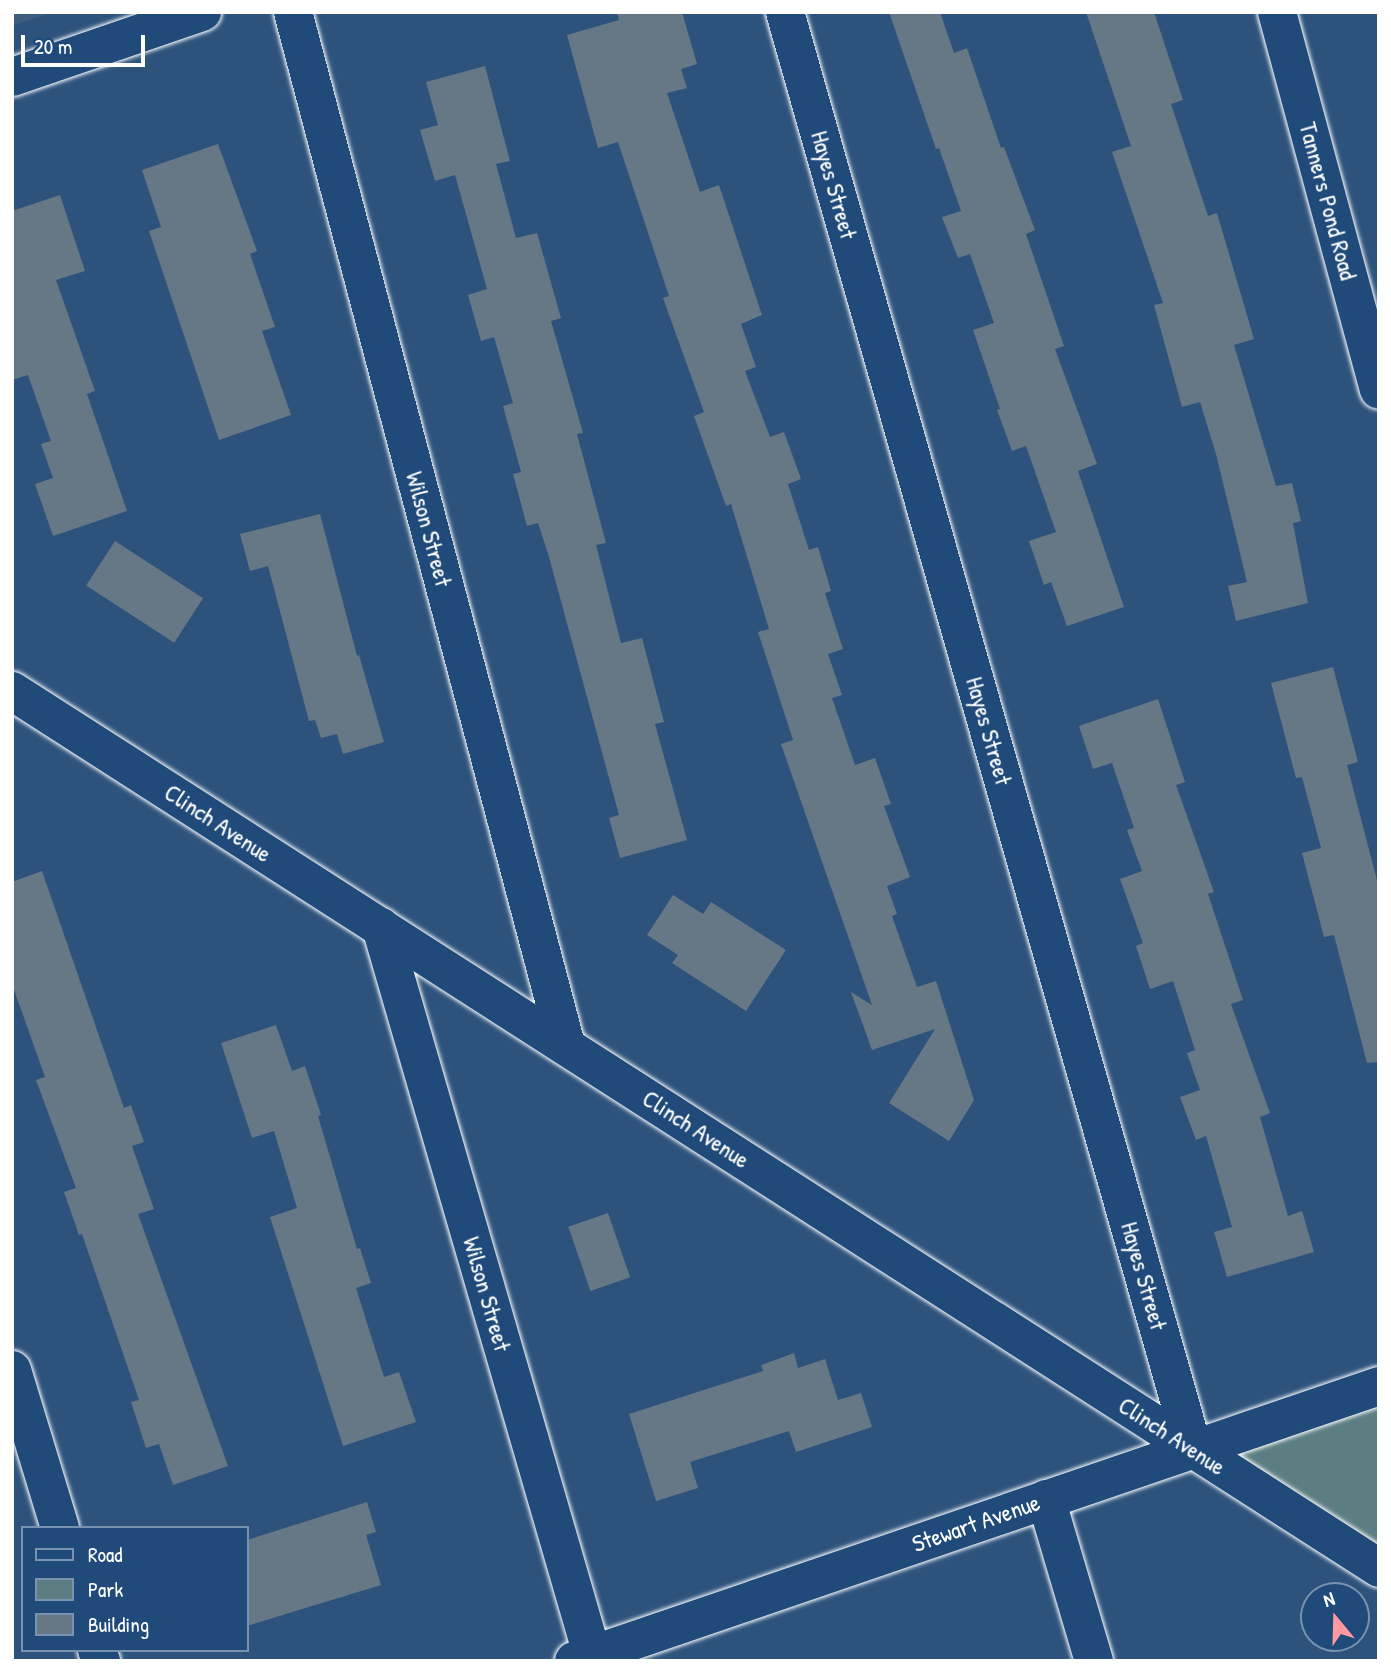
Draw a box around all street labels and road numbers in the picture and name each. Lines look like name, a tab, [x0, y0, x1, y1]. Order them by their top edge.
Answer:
street label: Tanners Pond Road	[1293, 119, 1363, 283]
street label: Hayes Street	[805, 128, 863, 242]
street label: Wilson Street	[400, 468, 458, 590]
street label: Hayes Street	[960, 674, 1018, 788]
street label: Clinch Avenue	[159, 778, 277, 868]
street label: Clinch Avenue	[637, 1084, 755, 1174]
street label: Hayes Street	[1115, 1219, 1173, 1333]
street label: Wilson Street	[457, 1233, 517, 1355]
street label: Clinch Avenue	[1113, 1391, 1231, 1481]
street label: Stewart Avenue	[908, 1488, 1044, 1558]

